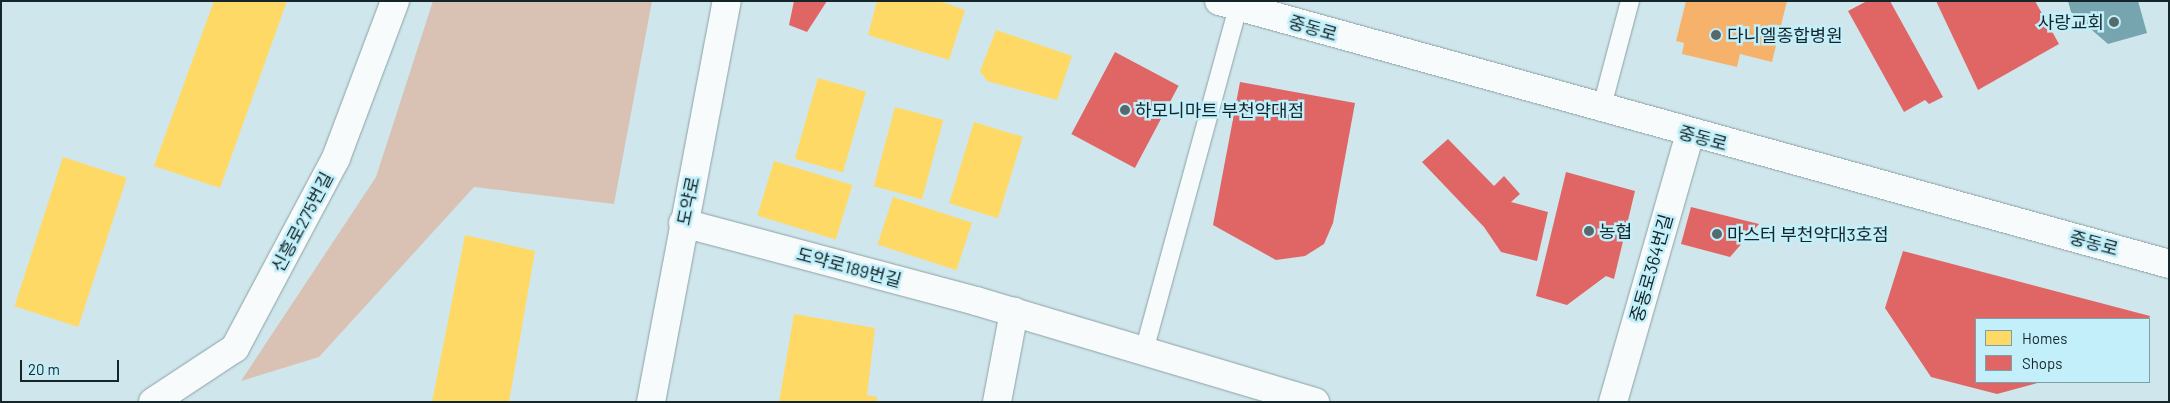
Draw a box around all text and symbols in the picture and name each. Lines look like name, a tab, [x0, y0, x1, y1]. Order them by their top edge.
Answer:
street label: 중동로	[1286, 11, 1340, 45]
place label: 사랑교회	[2038, 11, 2104, 33]
marker: 사랑교회	[2108, 16, 2120, 28]
place label: 다니엘종합병원	[1727, 24, 1843, 46]
marker: 다니엘종합병원	[1709, 28, 1723, 42]
place label: 하모니마트 부천약대점	[1135, 99, 1304, 121]
marker: 하모니마트 부천약대점	[1119, 104, 1131, 116]
street label: 중동로	[1676, 121, 1730, 155]
street label: 신흥로275번길	[267, 168, 337, 276]
street label: 도약로	[672, 174, 704, 228]
street label: 중동로364번길	[1625, 212, 1677, 324]
place label: 농협	[1599, 220, 1632, 242]
place label: 마스터 부천약대3호점	[1727, 223, 1889, 245]
marker: 농협	[1583, 225, 1595, 237]
street label: 중동로	[2067, 226, 2121, 260]
marker: 마스터 부천약대3호점	[1711, 228, 1723, 240]
street label: 도약로189번길	[794, 243, 904, 291]
legend	[1975, 318, 2150, 383]
text: Homes	[2022, 329, 2067, 347]
scale bar	[22, 350, 121, 382]
text: Shops	[2022, 354, 2062, 372]
text: 20 m	[28, 360, 60, 378]

